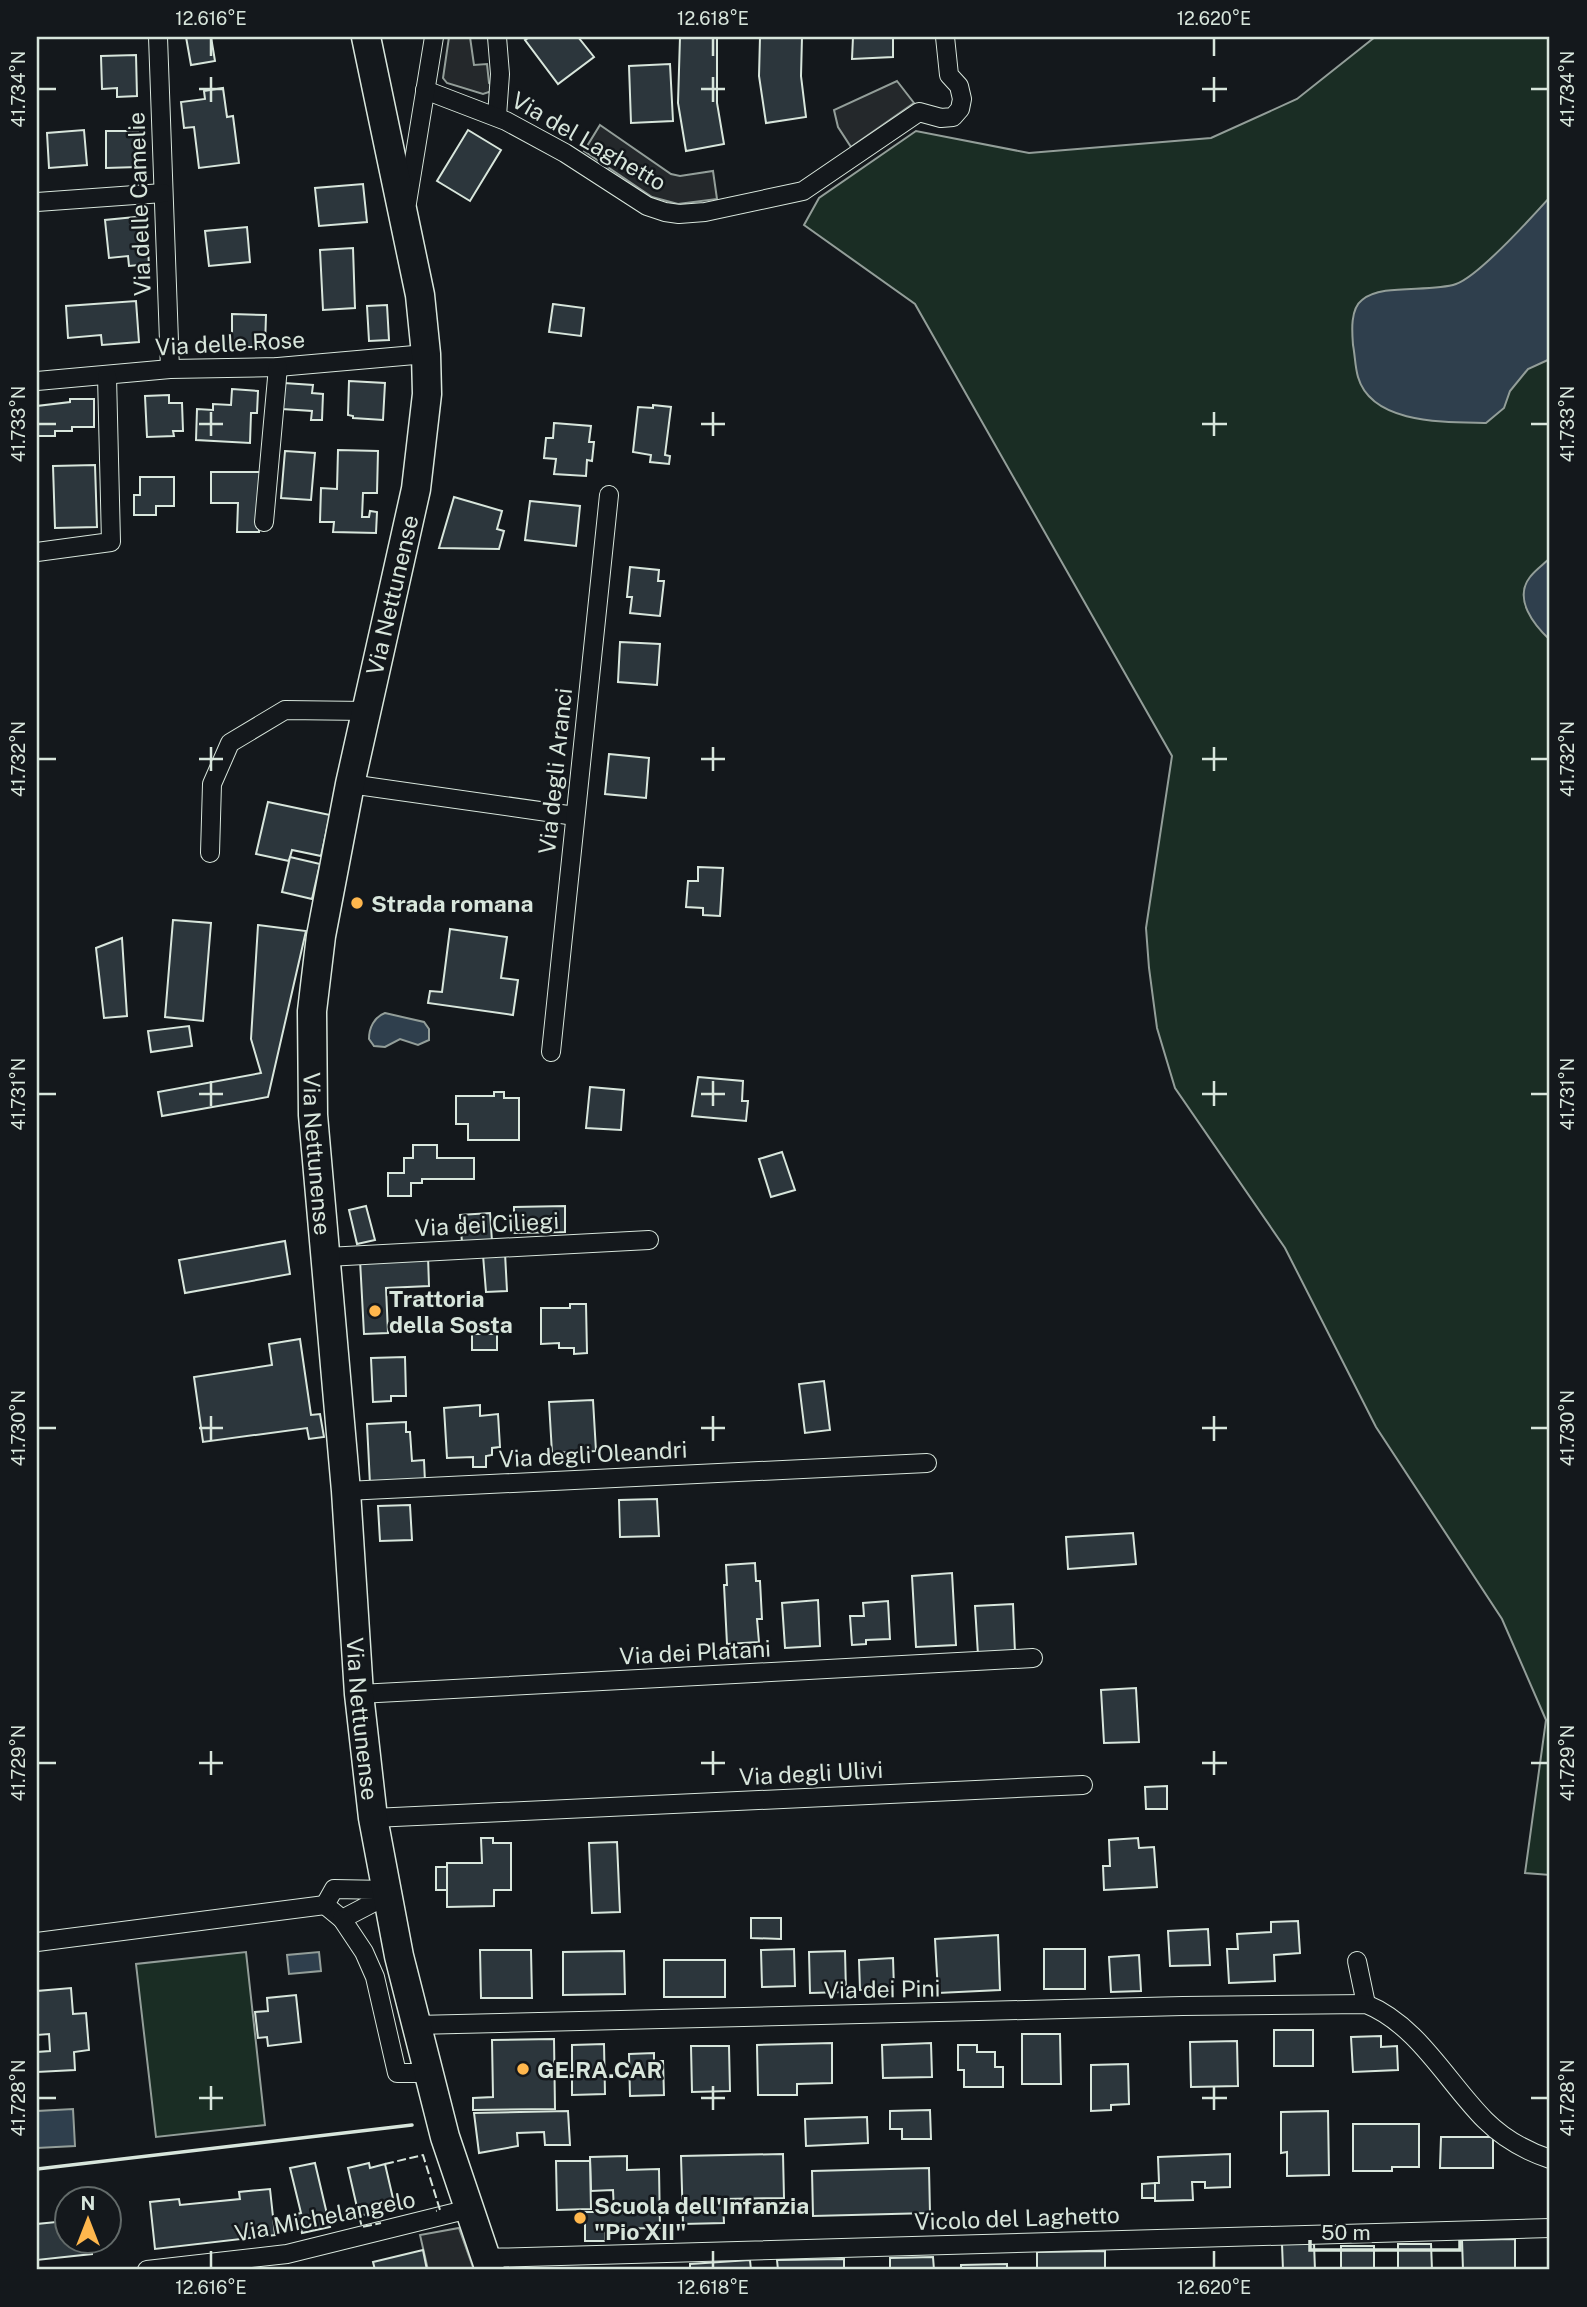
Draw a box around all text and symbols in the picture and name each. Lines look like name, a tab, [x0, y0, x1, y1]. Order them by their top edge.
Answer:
text: 12.616°E	[175, 8, 247, 29]
text: 12.618°E	[677, 8, 749, 29]
text: 12.620°E	[1177, 8, 1251, 29]
text: 41.734°N	[8, 51, 29, 127]
text: 41.734°N	[1557, 51, 1578, 127]
street label: Via del Laghetto	[507, 86, 671, 196]
street label: Via delle Camelie	[122, 111, 156, 297]
street label: Via delle Rose	[154, 326, 306, 360]
text: 41.733°N	[8, 386, 29, 462]
text: 41.733°N	[1557, 386, 1578, 462]
street label: Via Nettunense	[360, 512, 424, 678]
street label: Via degli Aranci	[533, 686, 577, 856]
text: 41.732°N	[8, 721, 29, 797]
text: 41.732°N	[1557, 721, 1578, 797]
place label: Strada romana	[371, 890, 533, 917]
marker: Strada romana	[349, 895, 365, 911]
text: 41.731°N	[8, 1058, 29, 1130]
text: 41.731°N	[1557, 1058, 1578, 1130]
street label: Via Nettunense	[299, 1072, 337, 1236]
street label: Via dei Ciliegi	[414, 1207, 560, 1241]
place label: Trattoria della Sosta	[389, 1285, 513, 1338]
marker: Trattoria della Sosta	[367, 1303, 383, 1319]
text: 41.730°N	[8, 1390, 29, 1466]
text: 41.730°N	[1557, 1390, 1578, 1466]
street label: Via degli Oleandri	[498, 1436, 688, 1472]
street label: Via dei Platani	[619, 1635, 771, 1669]
street label: Via Nettunense	[342, 1637, 384, 1802]
text: 41.729°N	[8, 1725, 29, 1801]
text: 41.729°N	[1557, 1725, 1578, 1801]
street label: Via degli Ulivi	[738, 1756, 884, 1790]
street label: Via dei Pini	[823, 1974, 941, 2004]
place label: GE.RA.CAR	[537, 2056, 663, 2083]
text: 41.728°N	[8, 2060, 29, 2137]
text: 41.728°N	[1557, 2060, 1578, 2137]
marker: GE.RA.CAR	[515, 2061, 531, 2077]
north arrow	[52, 2184, 122, 2254]
street label: Via Michelangelo	[232, 2185, 418, 2247]
text: N	[81, 2192, 95, 2214]
place label: Scuola dell'Infanzia "Pio XII"	[594, 2192, 809, 2245]
street label: Vicolo del Laghetto	[914, 2201, 1120, 2235]
scale bar	[1310, 2209, 1461, 2253]
marker: Scuola dell'Infanzia "Pio XII"	[572, 2210, 588, 2226]
text: 50 m	[1321, 2220, 1371, 2245]
text: 12.616°E	[175, 2277, 247, 2298]
text: 12.618°E	[677, 2277, 749, 2298]
text: 12.620°E	[1177, 2277, 1251, 2298]

